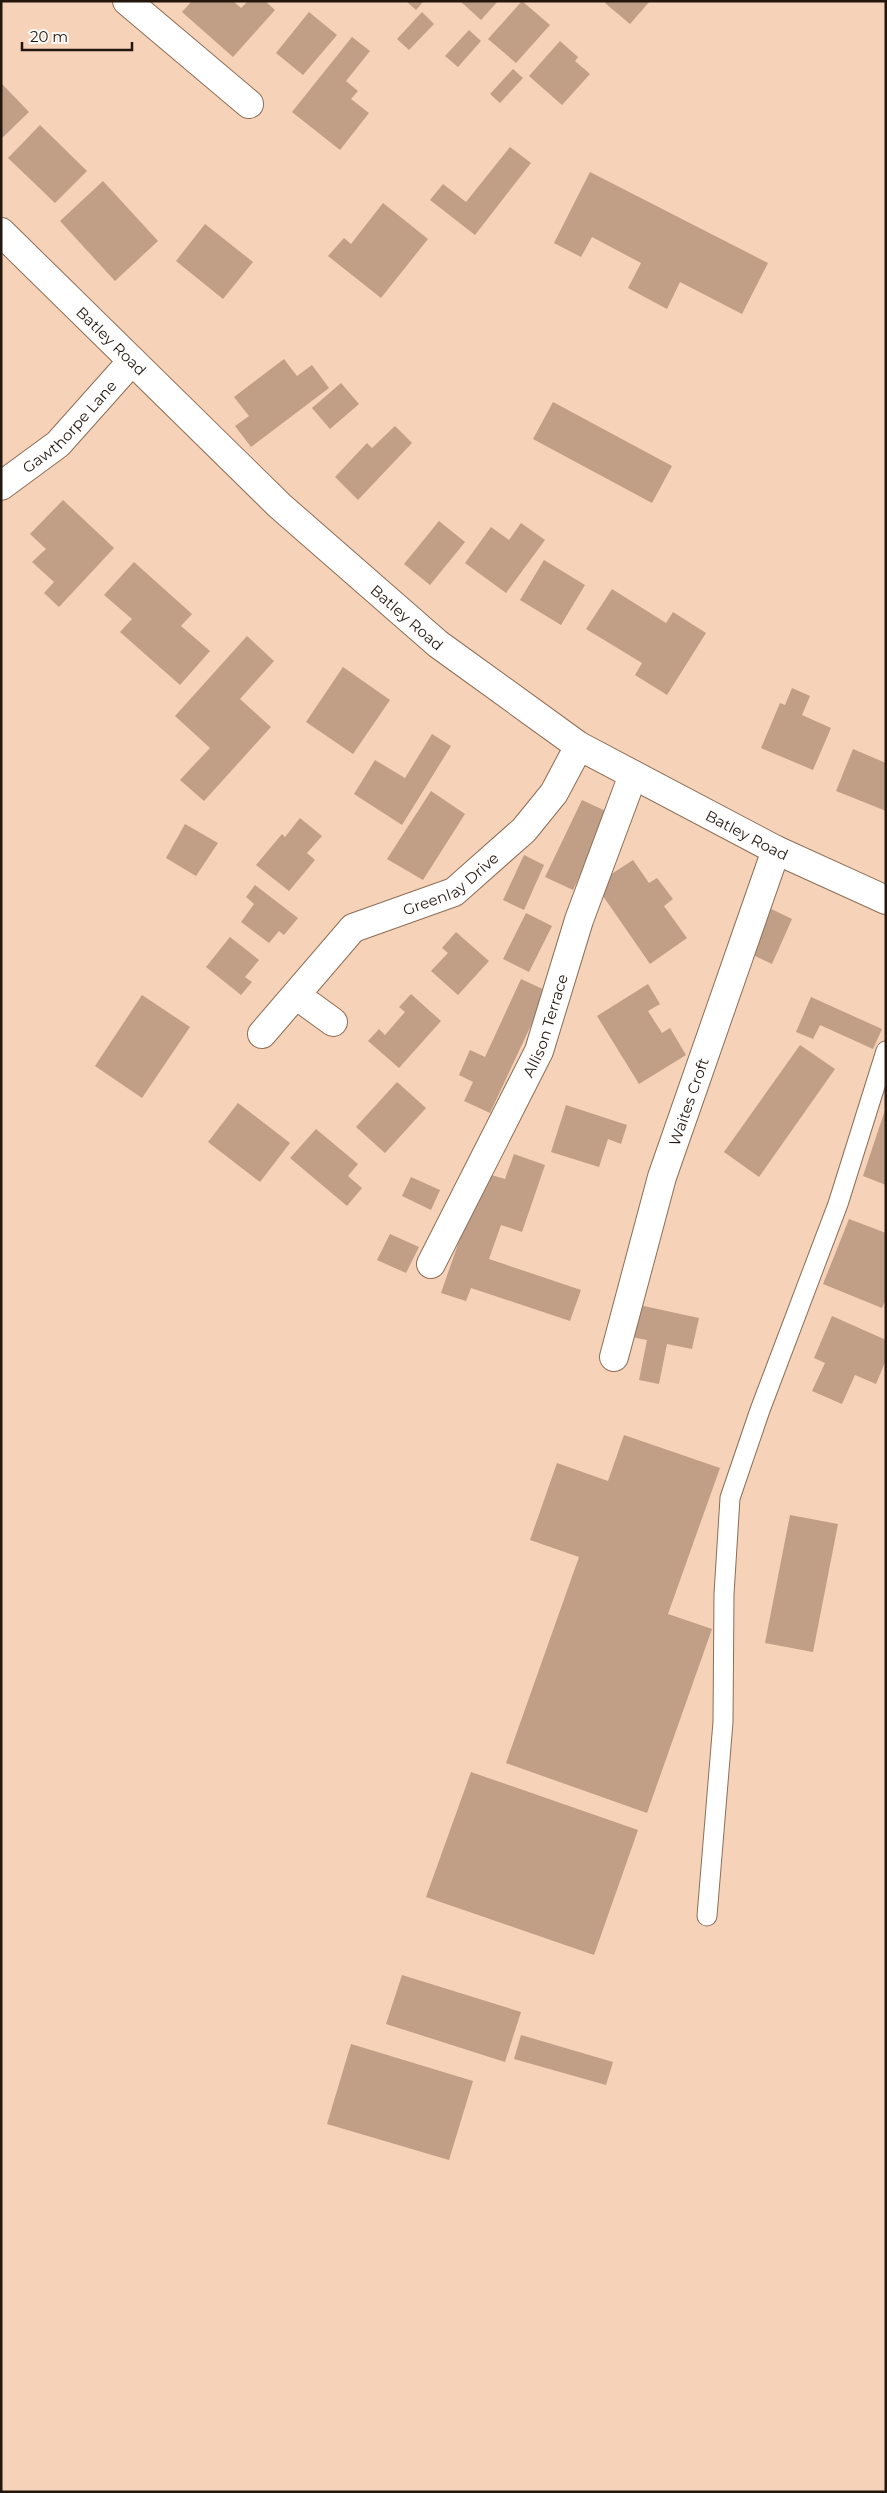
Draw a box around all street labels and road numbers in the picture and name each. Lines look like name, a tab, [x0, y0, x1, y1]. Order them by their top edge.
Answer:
street label: Batley Road	[73, 302, 151, 379]
street label: Gawthorpe Lane	[18, 376, 120, 477]
street label: Batley Road	[367, 580, 448, 654]
street label: Batley Road	[703, 805, 791, 864]
street label: Greenlay Drive	[400, 848, 502, 919]
street label: Allison Terrace	[518, 971, 572, 1080]
street label: Waites Croft	[664, 1055, 712, 1148]

